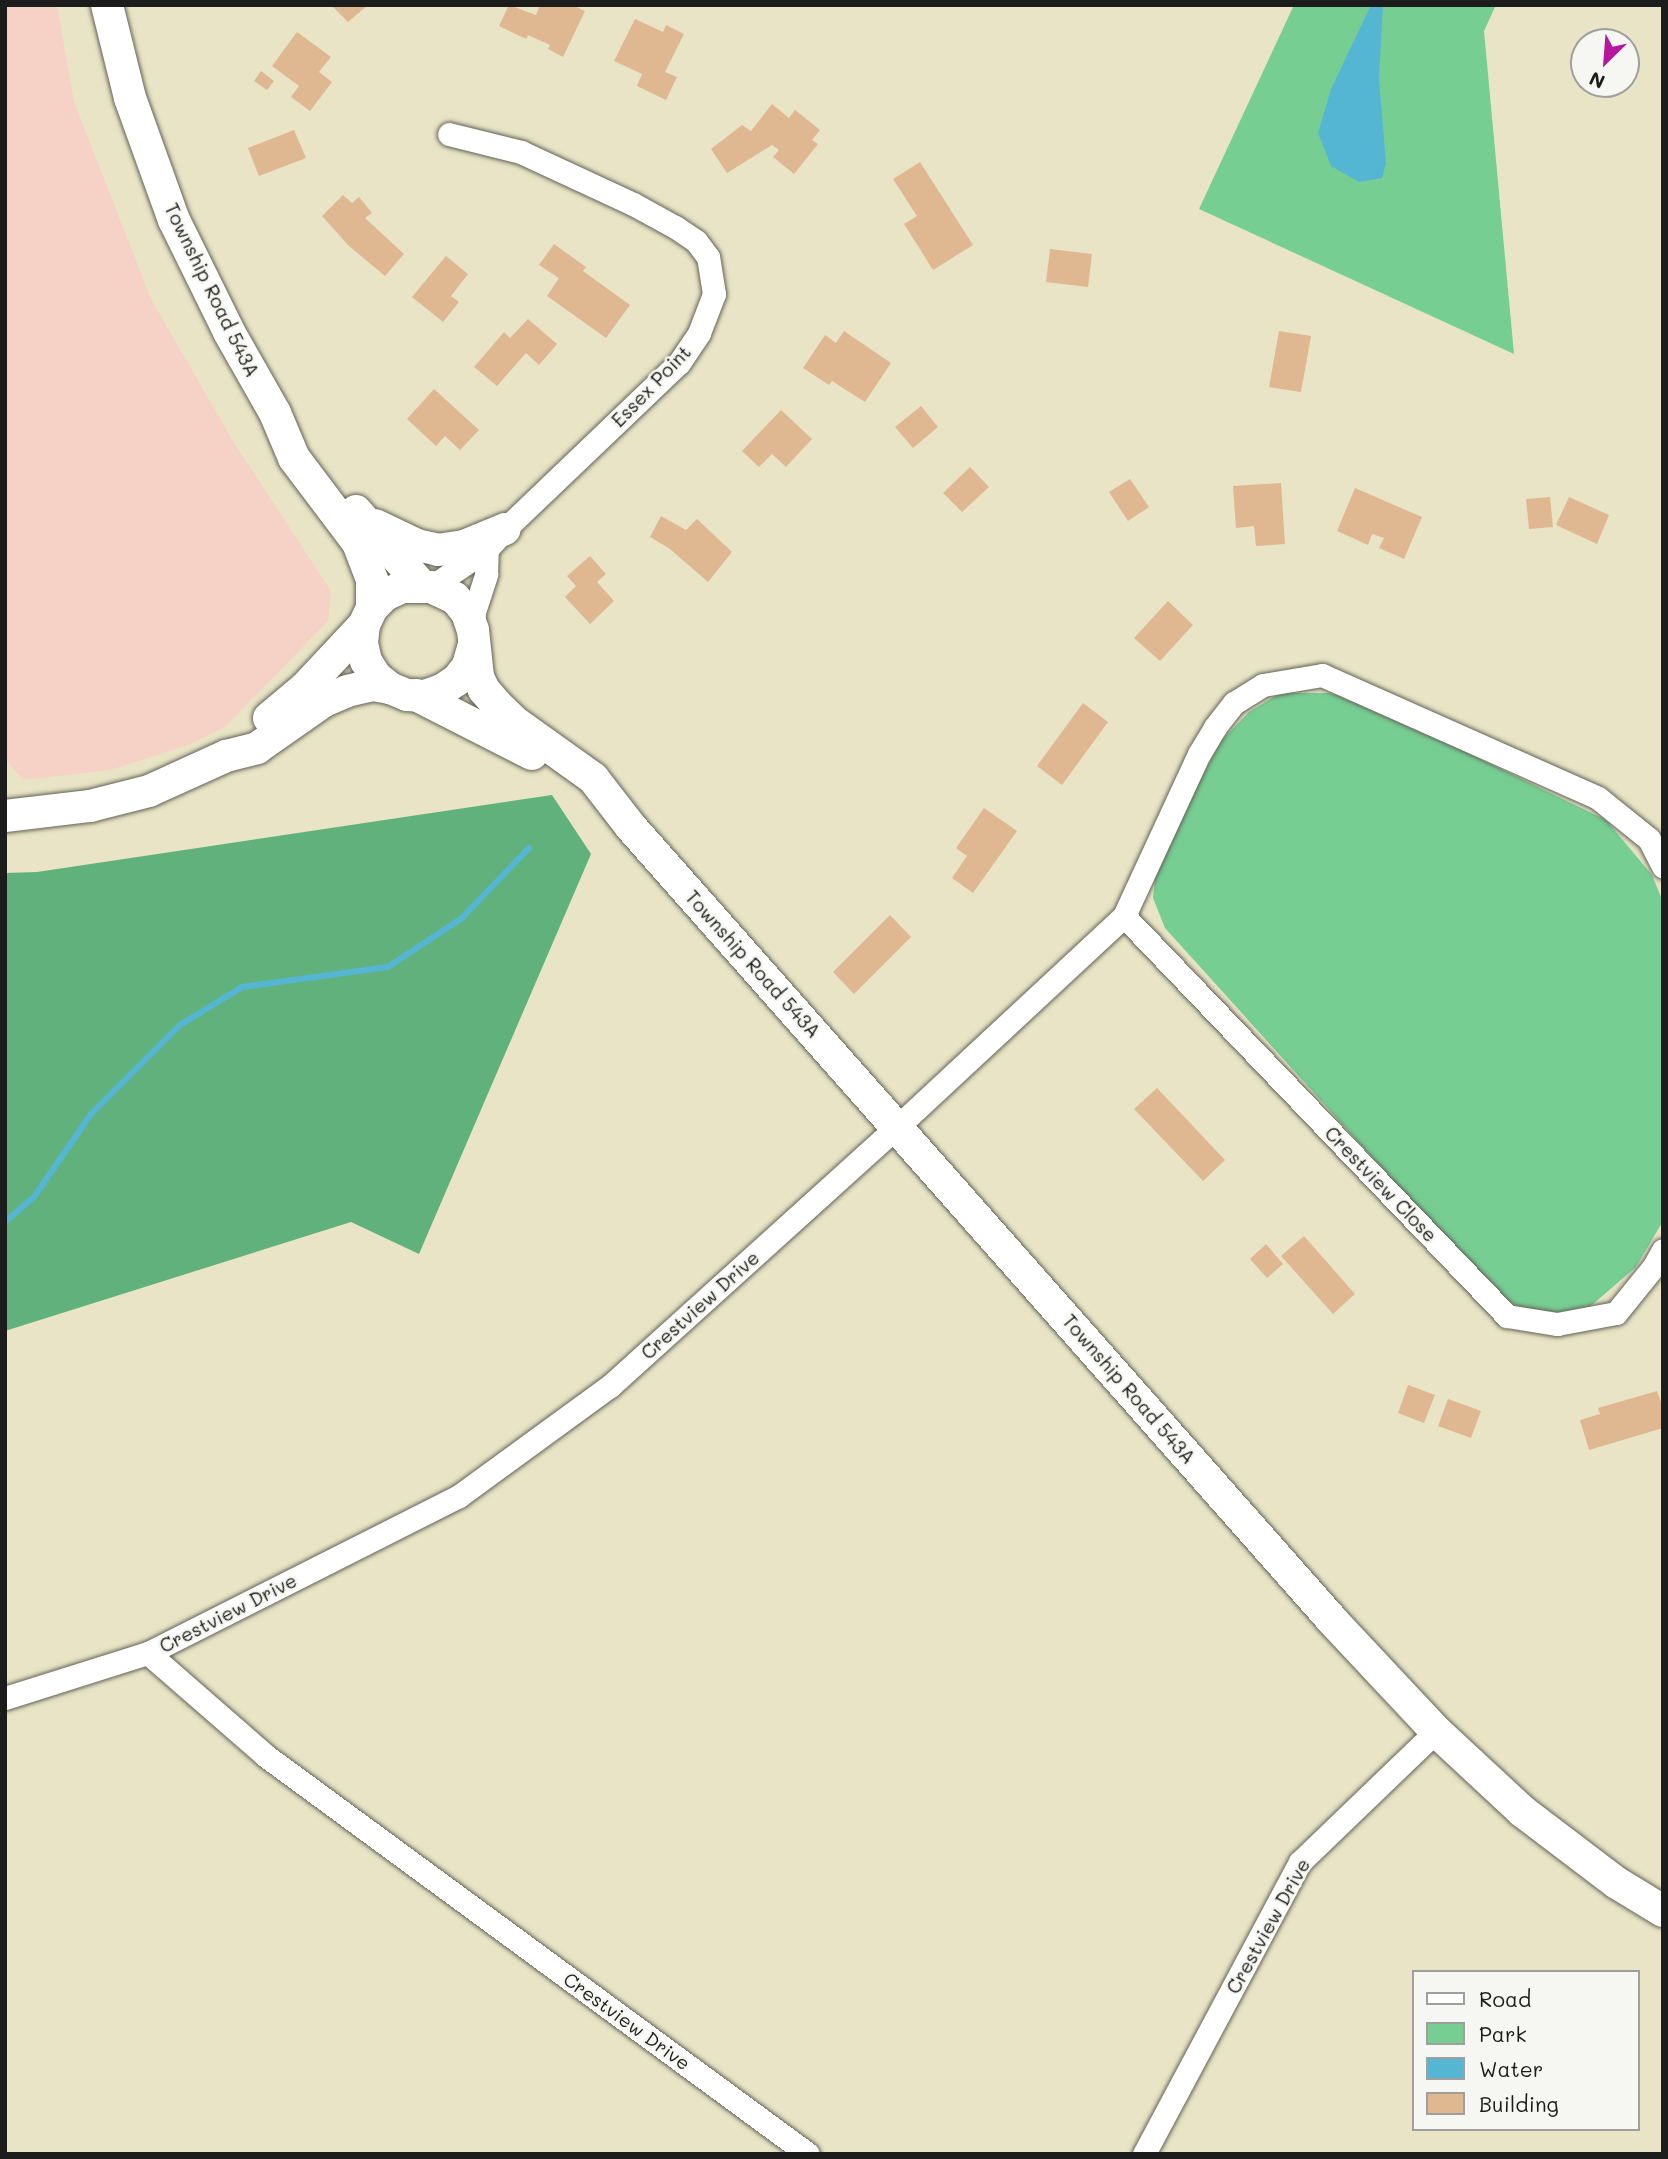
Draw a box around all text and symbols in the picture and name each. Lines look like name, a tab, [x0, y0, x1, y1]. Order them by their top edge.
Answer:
north arrow	[1570, 28, 1640, 98]
text: N	[1585, 66, 1609, 95]
street label: Township Road 543A	[160, 199, 264, 381]
street label: Essex Point	[607, 341, 695, 431]
street label: Township Road 543A	[681, 886, 825, 1042]
street label: Crestview Close	[1320, 1122, 1442, 1246]
street label: Crestview Drive	[636, 1246, 764, 1364]
street label: Township Road 543A	[1058, 1310, 1200, 1468]
street label: Crestview Drive	[155, 1569, 301, 1657]
street label: Crestview Drive	[1221, 1854, 1315, 1998]
street label: Crestview Drive	[559, 1967, 695, 2075]
legend	[1412, 1970, 1640, 2131]
text: Road	[1479, 1985, 1531, 2012]
text: Park	[1479, 2020, 1527, 2047]
text: Water	[1479, 2055, 1543, 2082]
text: Building	[1479, 2090, 1559, 2117]

